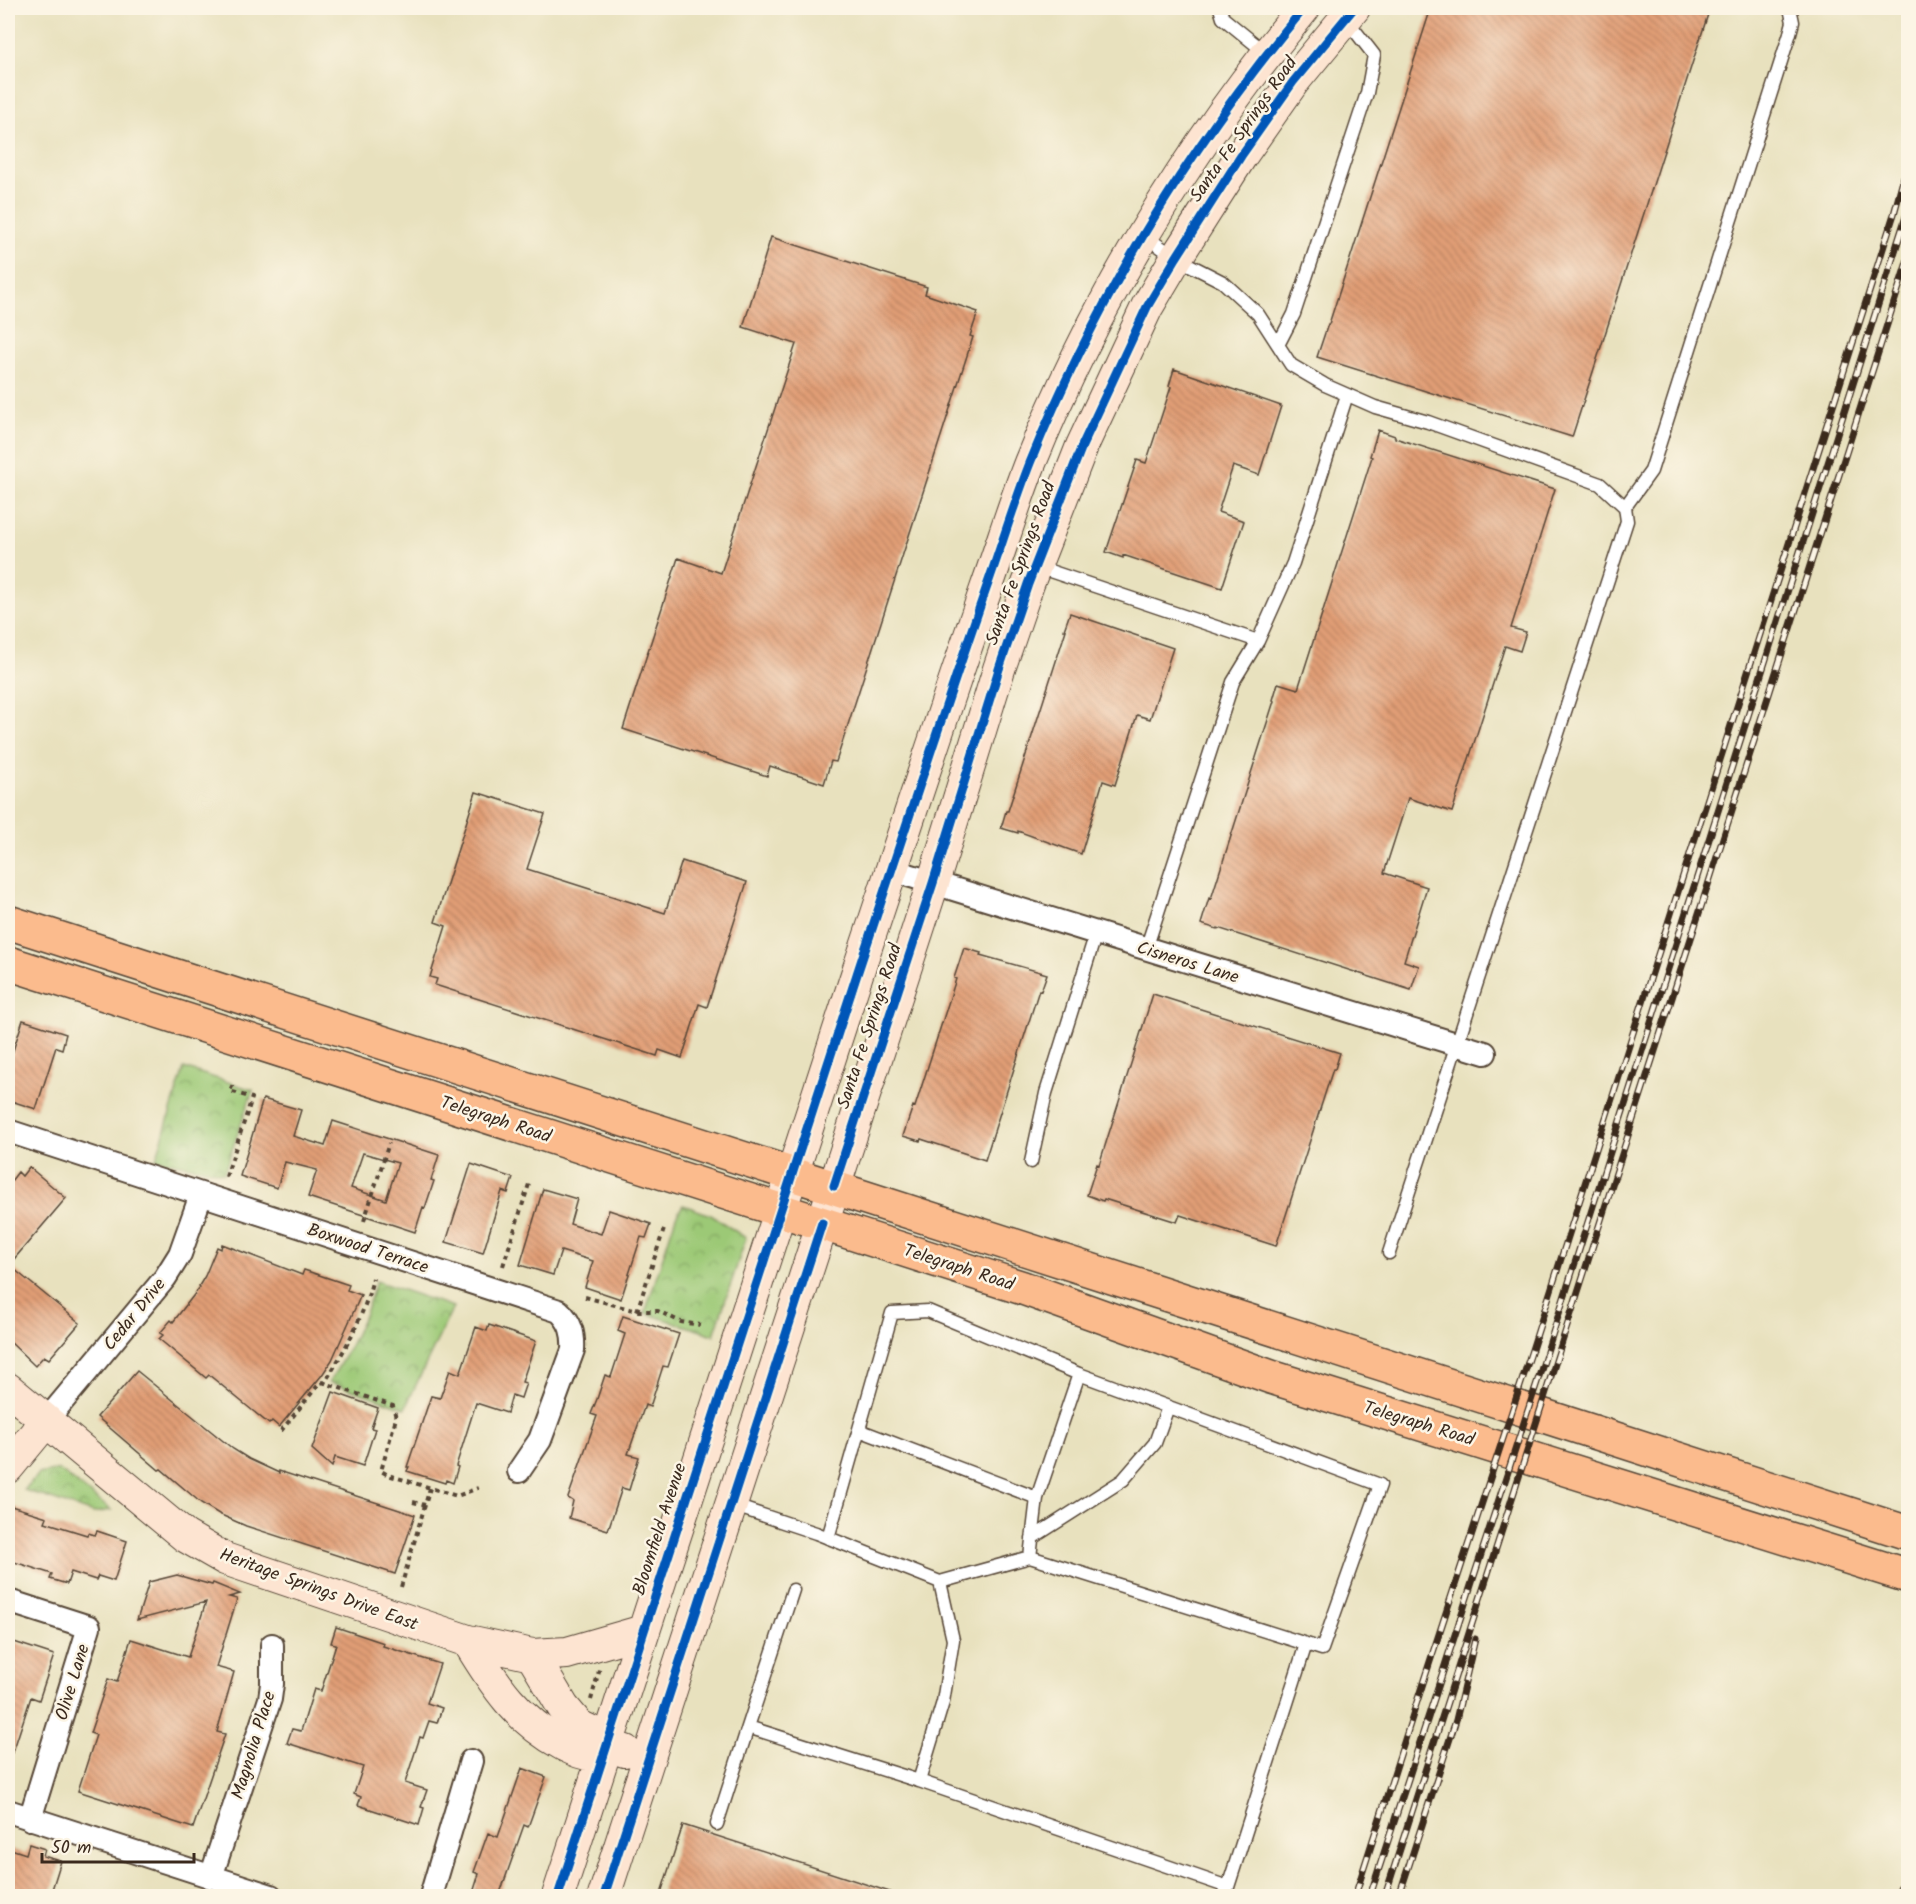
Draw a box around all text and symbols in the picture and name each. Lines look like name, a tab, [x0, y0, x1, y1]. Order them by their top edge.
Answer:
street label: Santa Fe Springs Road	[1183, 50, 1306, 209]
street label: Santa Fe Springs Road	[978, 477, 1065, 650]
street label: Cisneros Lane	[1133, 934, 1242, 993]
street label: Santa Fe Springs Road	[830, 939, 911, 1113]
street label: Telegraph Road	[436, 1089, 556, 1152]
street label: Boxwood Terrace	[303, 1216, 432, 1283]
street label: Telegraph Road	[899, 1237, 1019, 1300]
street label: Cedar Drive	[97, 1272, 174, 1358]
street label: Telegraph Road	[1359, 1394, 1479, 1455]
street label: Bloomfield Avenue	[625, 1459, 695, 1599]
street label: Heritage Springs Drive East	[215, 1541, 423, 1640]
street label: Olive Lane	[48, 1641, 99, 1724]
street label: Magnolia Place	[224, 1688, 285, 1803]
scale bar	[42, 1826, 194, 1864]
text: 50 m	[51, 1834, 91, 1863]

